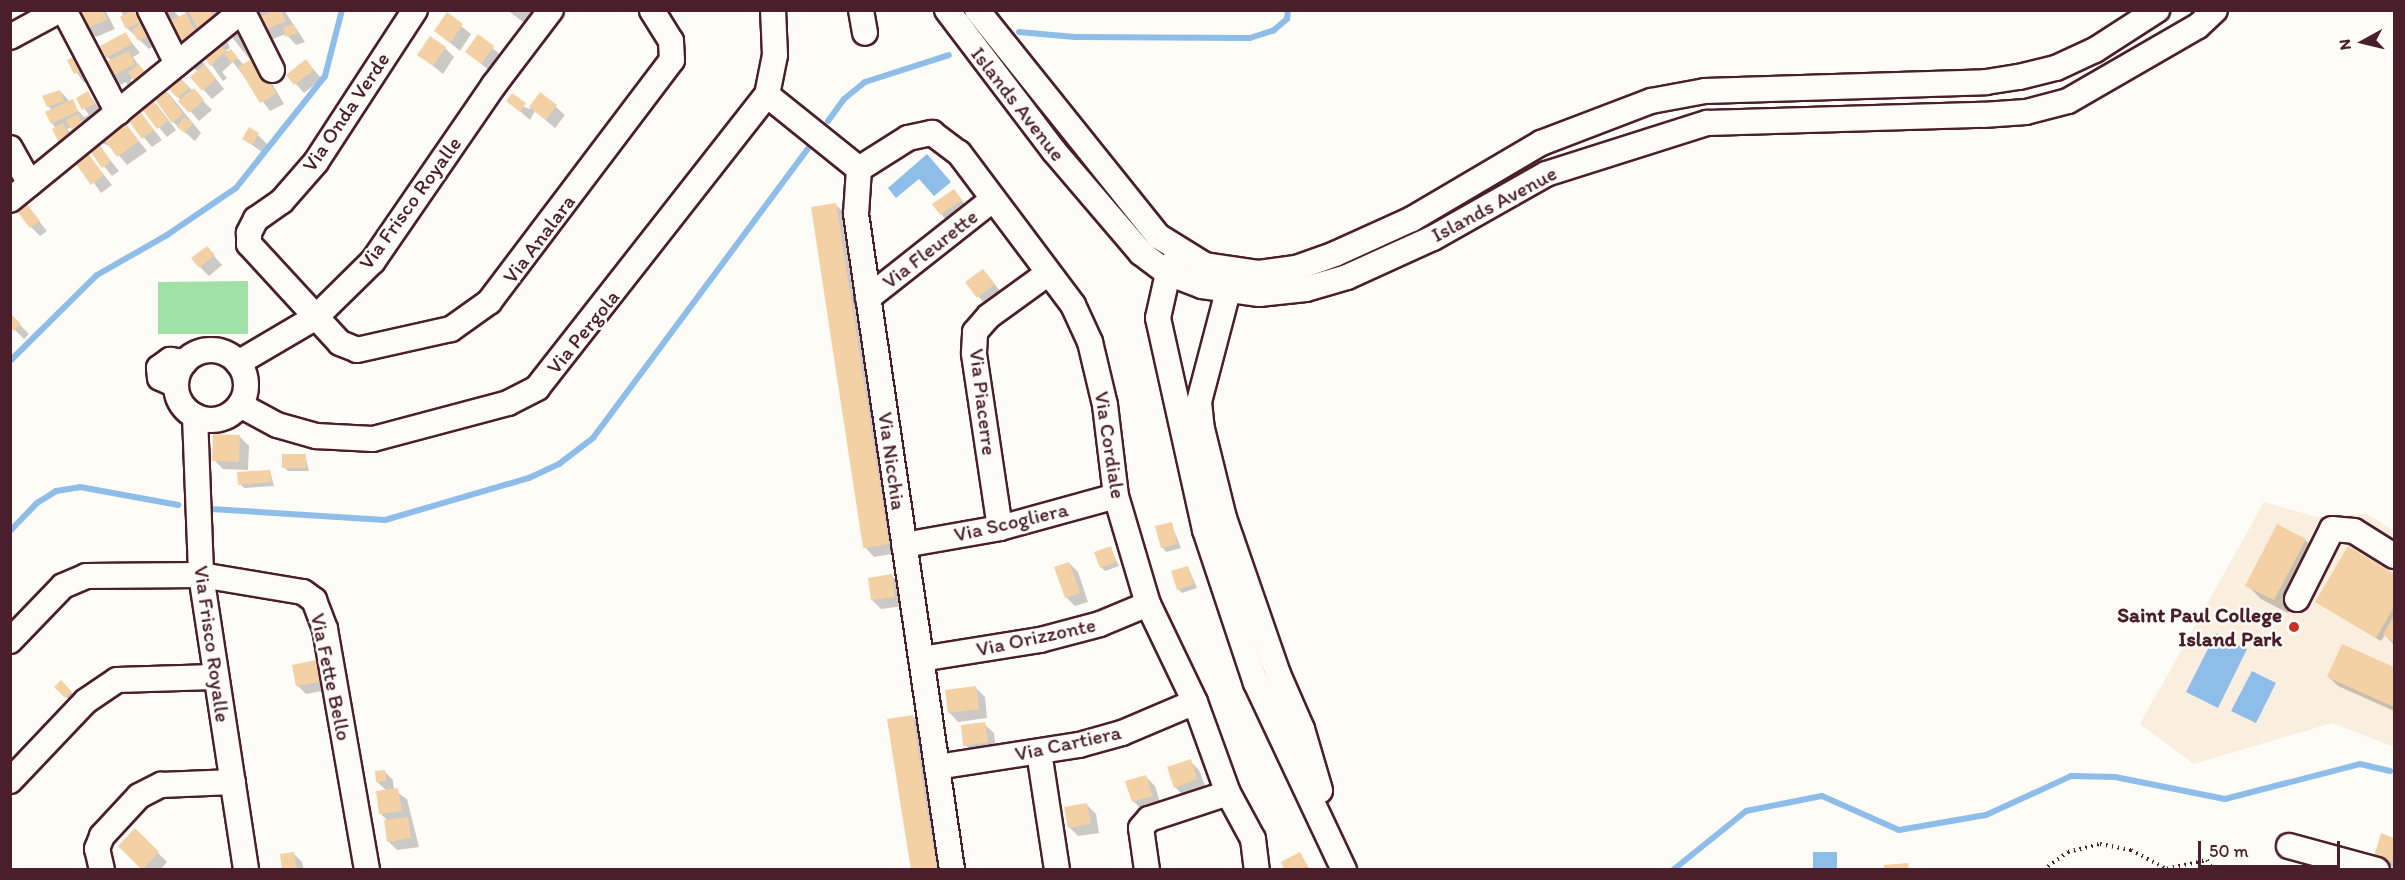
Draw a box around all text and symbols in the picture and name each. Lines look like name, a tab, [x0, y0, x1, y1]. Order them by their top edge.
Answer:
north arrow	[2333, 12, 2393, 72]
text: N	[2335, 38, 2355, 51]
street label: Islands Avenue	[966, 42, 1070, 166]
street label: Via Onda Verde	[297, 48, 395, 176]
street label: Via Frisco Royalle	[354, 132, 466, 274]
street label: Islands Avenue	[1427, 161, 1561, 247]
street label: Via Analara	[497, 190, 581, 288]
street label: Via Fleurette	[877, 204, 983, 294]
street label: Via Pergola	[542, 285, 624, 379]
street label: Via Piacerre	[964, 347, 1002, 457]
street label: Via Cordiale	[1089, 389, 1131, 501]
street label: Via Nicchia	[873, 410, 911, 512]
street label: Via Scogliera	[951, 497, 1071, 547]
street label: Via Frisco Royalle	[189, 564, 235, 724]
place label: Saint Paul College Island Park	[2118, 602, 2282, 652]
street label: Via Fette Bello	[305, 611, 357, 743]
street label: Via Orizzonte	[974, 612, 1098, 662]
marker: Saint Paul College Island Park	[2287, 620, 2301, 634]
street label: Via Cartiera	[1012, 719, 1124, 767]
scale bar	[2201, 829, 2344, 867]
text: 50 m	[2209, 840, 2249, 862]

